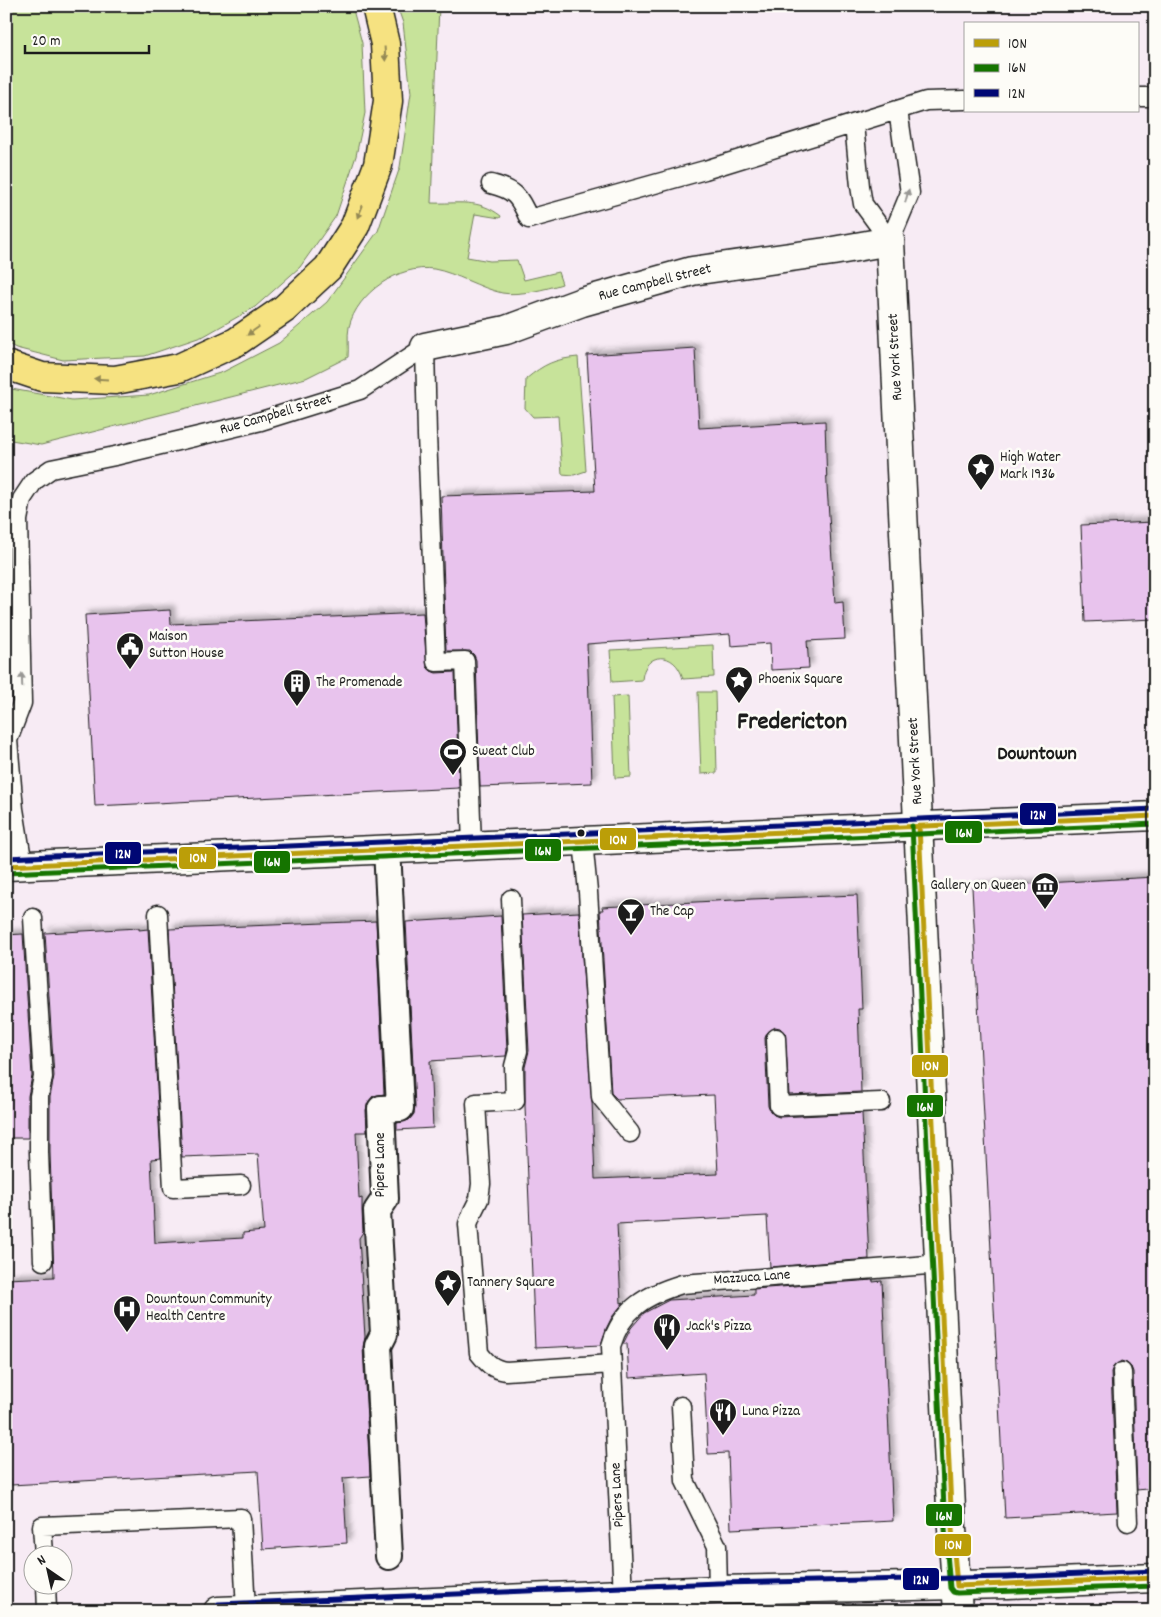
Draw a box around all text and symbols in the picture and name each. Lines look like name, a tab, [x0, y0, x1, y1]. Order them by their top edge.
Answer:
scale bar	[25, 22, 149, 54]
legend	[964, 22, 1138, 112]
text: 20 m	[32, 31, 60, 53]
text: 10N	[1008, 34, 1027, 56]
one-way arrow	[382, 46, 390, 62]
text: 16N	[1008, 58, 1026, 80]
text: 12N	[1008, 84, 1025, 106]
one-way arrow	[904, 189, 912, 204]
one-way arrow	[356, 205, 364, 220]
street label: Rue Campbell Street	[596, 258, 714, 308]
street label: Rue York Street	[883, 312, 909, 401]
one-way arrow	[246, 326, 260, 336]
one-way arrow	[92, 375, 108, 383]
street label: Rue Campbell Street	[217, 388, 335, 442]
place label: High Water Mark 1936	[1000, 447, 1061, 486]
place icon: High Water Mark 1936	[966, 452, 996, 491]
place label: Maison Sutton House	[149, 626, 224, 665]
public building icon: Maison Sutton House	[115, 631, 145, 670]
place icon: Phoenix Square	[724, 665, 754, 704]
building icon: The Promenade	[282, 668, 312, 707]
place label: Phoenix Square	[758, 669, 843, 691]
one-way arrow	[17, 672, 25, 688]
place label: The Promenade	[316, 672, 403, 694]
district label: Fredericton	[737, 705, 847, 741]
street label: Rue York Street	[903, 716, 929, 805]
sports icon: Sweat Club	[438, 737, 468, 776]
place label: Sweat Club	[472, 741, 535, 763]
district label: Downtown	[997, 741, 1077, 769]
line badge: 12N	[1019, 802, 1057, 826]
text: 12N	[1030, 806, 1046, 826]
line badge: 16N	[944, 820, 983, 844]
text: 16N	[956, 824, 973, 844]
line badge: 10N	[599, 827, 637, 851]
unlabelled marker	[576, 828, 586, 838]
text: 10N	[609, 831, 627, 851]
line badge: 16N	[524, 838, 562, 862]
line badge: 12N	[104, 841, 142, 865]
text: 16N	[535, 842, 552, 862]
text: 12N	[115, 845, 131, 865]
line badge: 10N	[178, 846, 217, 870]
text: 10N	[189, 849, 207, 869]
line badge: 16N	[253, 850, 291, 874]
text: 16N	[264, 853, 281, 873]
museum icon: Gallery on Queen	[1030, 871, 1060, 910]
place label: Gallery on Queen	[930, 875, 1026, 897]
bar icon: The Cap	[616, 897, 646, 936]
place label: The Cap	[650, 901, 694, 923]
line badge: 10N	[911, 1054, 949, 1078]
text: 10N	[921, 1057, 939, 1077]
line badge: 16N	[906, 1094, 944, 1118]
text: 16N	[917, 1098, 934, 1118]
street label: Pipers Lane	[370, 1132, 392, 1198]
street label: Mazzuca Lane	[713, 1264, 792, 1292]
place icon: Tannery Square	[433, 1268, 463, 1307]
place label: Tannery Square	[467, 1272, 555, 1294]
place label: Downtown Community Health Centre	[146, 1289, 273, 1328]
hospital icon: Downtown Community Health Centre	[112, 1294, 142, 1333]
restaurant icon: Jack's Pizza	[652, 1312, 682, 1351]
place label: Jack's Pizza	[686, 1316, 752, 1338]
restaurant icon: Luna Pizza	[708, 1397, 738, 1436]
place label: Luna Pizza	[742, 1401, 801, 1423]
street label: Pipers Lane	[605, 1462, 631, 1528]
line badge: 16N	[925, 1503, 963, 1527]
text: 16N	[936, 1507, 953, 1527]
line badge: 10N	[934, 1533, 972, 1557]
text: 10N	[944, 1536, 962, 1556]
north arrow	[22, 1544, 72, 1594]
text: N	[33, 1551, 50, 1571]
line badge: 12N	[902, 1567, 940, 1591]
text: 12N	[913, 1571, 929, 1591]

